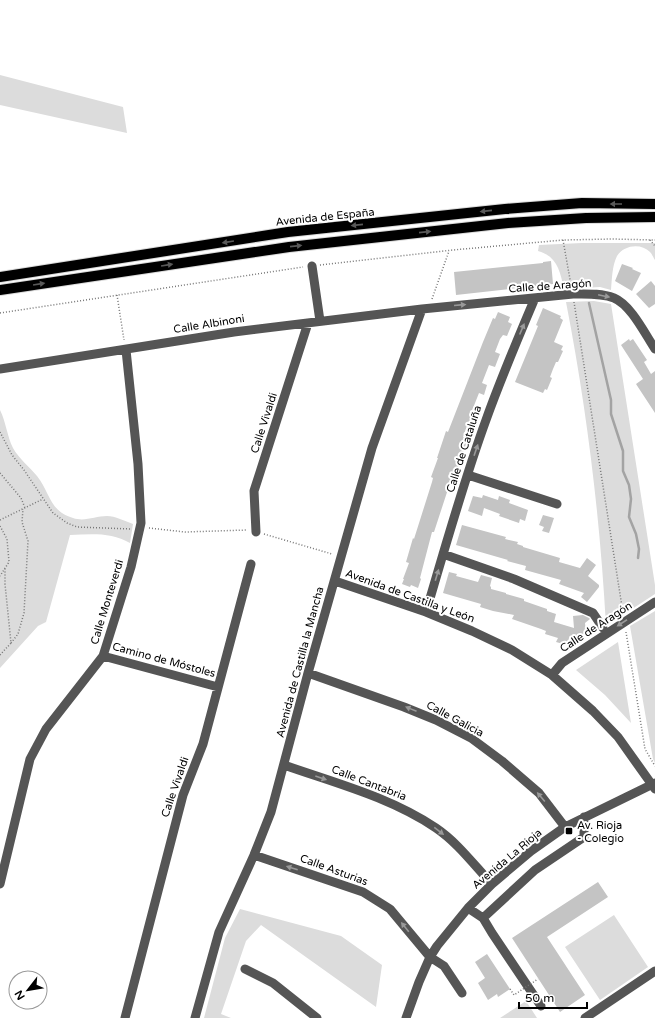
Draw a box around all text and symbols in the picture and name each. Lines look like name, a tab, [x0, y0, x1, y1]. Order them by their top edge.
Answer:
one-way arrow	[609, 201, 622, 207]
street label: Avenida de España	[275, 205, 375, 229]
one-way arrow	[480, 208, 492, 214]
one-way arrow	[351, 222, 363, 228]
one-way arrow	[419, 229, 431, 235]
one-way arrow	[222, 239, 234, 245]
one-way arrow	[290, 243, 302, 249]
one-way arrow	[161, 262, 173, 268]
street label: Calle de Aragón	[508, 277, 592, 295]
one-way arrow	[32, 281, 45, 287]
one-way arrow	[598, 293, 610, 299]
one-way arrow	[454, 302, 466, 308]
street label: Calle Albinoni	[173, 312, 245, 336]
one-way arrow	[519, 323, 525, 335]
street label: Calle Vivaldi	[248, 391, 280, 455]
street label: Calle de Cataluña	[444, 404, 484, 494]
one-way arrow	[473, 444, 479, 456]
street label: Calle Monteverdi	[88, 558, 126, 646]
street label: Avenida de Castilla y León	[344, 567, 476, 625]
one-way arrow	[434, 568, 440, 580]
street label: Avenida de Castilla la Mancha	[274, 585, 326, 739]
street label: Calle de Aragón	[558, 599, 634, 655]
one-way arrow	[617, 620, 628, 627]
street label: Camino de Móstoles	[111, 640, 217, 680]
street label: Calle Galicia	[424, 698, 486, 740]
one-way arrow	[404, 706, 416, 712]
street label: Calle Vivaldi	[159, 755, 191, 819]
street label: Calle Cantabria	[330, 763, 408, 803]
one-way arrow	[315, 775, 327, 781]
one-way arrow	[536, 791, 545, 802]
place label: Av. Rioja - Colegio	[577, 819, 624, 845]
one-way arrow	[433, 826, 444, 835]
street label: Avenida La Rioja	[470, 826, 544, 892]
marker: Av. Rioja - Colegio	[564, 826, 574, 836]
street label: Calle Asturias	[298, 852, 370, 888]
one-way arrow	[286, 865, 298, 871]
one-way arrow	[401, 921, 409, 932]
north arrow	[8, 970, 48, 1010]
scale bar	[519, 984, 587, 1010]
text: N	[12, 988, 28, 1002]
text: 50 m	[525, 991, 554, 1005]

